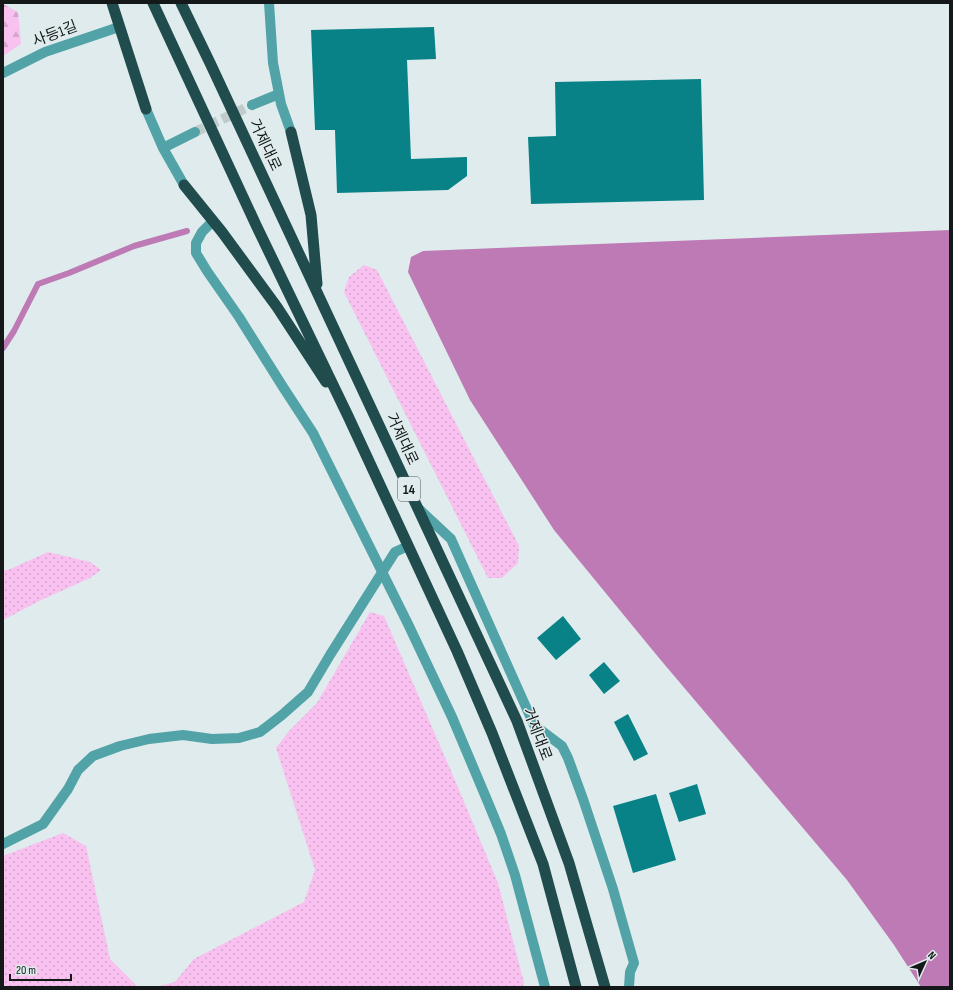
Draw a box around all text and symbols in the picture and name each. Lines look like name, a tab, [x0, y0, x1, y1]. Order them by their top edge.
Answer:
street label: 사등1길	[30, 17, 80, 51]
street label: 거제대로	[245, 116, 285, 174]
street label: 거제대로	[382, 410, 422, 468]
road number: 14	[398, 477, 420, 501]
street label: 거제대로	[518, 705, 556, 763]
north arrow	[905, 942, 945, 982]
text: N	[925, 949, 939, 962]
scale bar	[10, 956, 71, 982]
text: 20 m	[16, 963, 36, 978]

